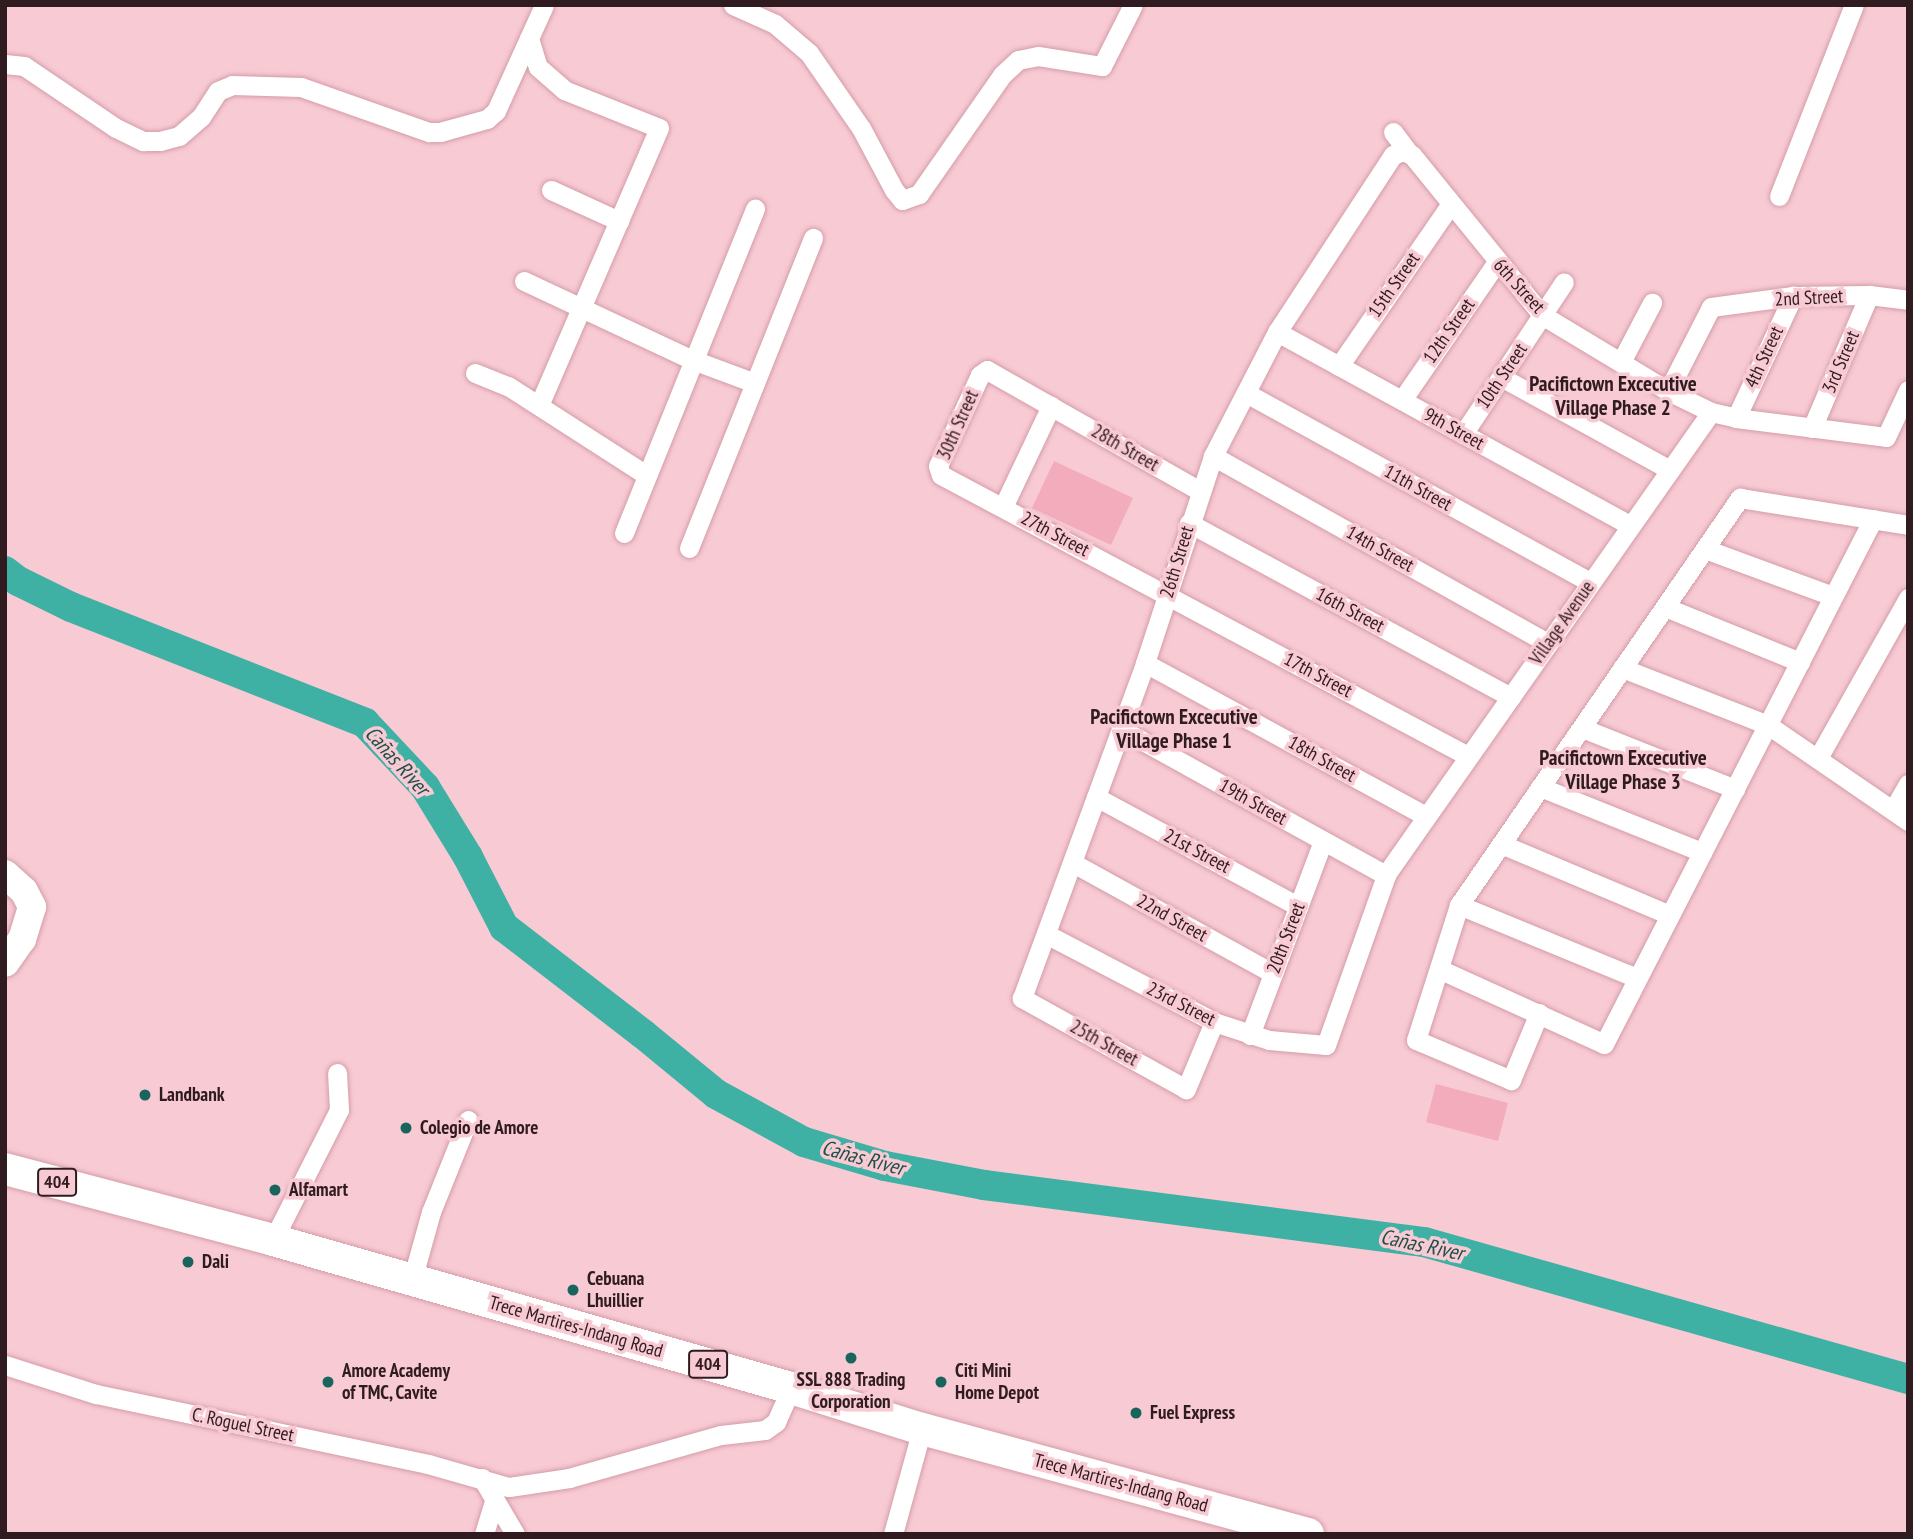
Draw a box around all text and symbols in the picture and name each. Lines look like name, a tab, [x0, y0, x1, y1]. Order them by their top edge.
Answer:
street label: 15th Street	[1363, 248, 1425, 322]
street label: 6th Street	[1489, 254, 1549, 318]
street label: 2nd Street	[1774, 285, 1844, 311]
street label: 12th Street	[1418, 294, 1480, 368]
street label: 4th Street	[1740, 323, 1788, 391]
street label: 3rd Street	[1818, 327, 1864, 397]
street label: 10th Street	[1472, 339, 1532, 413]
district label: Pacifictown Excecutive Village Phase 2	[1529, 371, 1697, 421]
street label: 30th Street	[933, 387, 983, 463]
street label: 9th Street	[1420, 403, 1488, 455]
street label: 28th Street	[1087, 420, 1163, 476]
street label: 11th Street	[1380, 460, 1456, 516]
street label: 27th Street	[1017, 507, 1093, 561]
street label: 14th Street	[1342, 521, 1418, 577]
street label: 26th Street	[1155, 523, 1199, 601]
street label: Village Avenue	[1525, 577, 1599, 669]
street label: 16th Street	[1312, 583, 1388, 637]
street label: 17th Street	[1280, 648, 1356, 702]
district label: Pacifictown Excecutive Village Phase 1	[1090, 704, 1258, 754]
water label: Cañas River	[359, 721, 435, 801]
street label: 18th Street	[1284, 731, 1360, 787]
district label: Pacifictown Excecutive Village Phase 3	[1539, 745, 1707, 795]
street label: 19th Street	[1215, 774, 1291, 830]
street label: 21st Street	[1160, 824, 1234, 878]
street label: 22nd Street	[1133, 889, 1211, 947]
street label: 20th Street	[1262, 899, 1310, 977]
street label: 23rd Street	[1143, 977, 1219, 1031]
street label: 25th Street	[1066, 1015, 1142, 1071]
place label: Landbank	[159, 1084, 225, 1106]
marker: Landbank	[137, 1087, 153, 1103]
place label: Colegio de Amore	[420, 1117, 539, 1139]
marker: Colegio de Amore	[398, 1120, 414, 1136]
water label: Cañas River	[819, 1135, 907, 1181]
road number: 404	[36, 1168, 78, 1196]
place label: Alfamart	[289, 1179, 348, 1201]
marker: Alfamart	[267, 1182, 283, 1198]
water label: Cañas River	[1378, 1224, 1466, 1266]
place label: Dali	[202, 1251, 229, 1273]
marker: Dali	[180, 1254, 196, 1270]
place label: Cebuana Lhuillier	[587, 1268, 644, 1312]
marker: Cebuana Lhuillier	[565, 1282, 581, 1298]
street label: Trece Martires-Indang Road	[487, 1291, 665, 1363]
road number: 404	[687, 1350, 729, 1378]
marker: SSL 888 Trading Corporation	[843, 1350, 859, 1366]
place label: Amore Academy of TMC, Cavite	[342, 1360, 451, 1404]
place label: Citi Mini Home Depot	[955, 1360, 1039, 1404]
place label: SSL 888 Trading Corporation	[796, 1369, 906, 1413]
marker: Amore Academy of TMC, Cavite	[320, 1374, 336, 1390]
marker: Citi Mini Home Depot	[933, 1374, 949, 1390]
place label: Fuel Express	[1150, 1402, 1235, 1424]
street label: C. Roguel Street	[189, 1403, 297, 1447]
marker: Fuel Express	[1128, 1405, 1144, 1421]
street label: Trece Martires-Indang Road	[1031, 1449, 1211, 1517]

